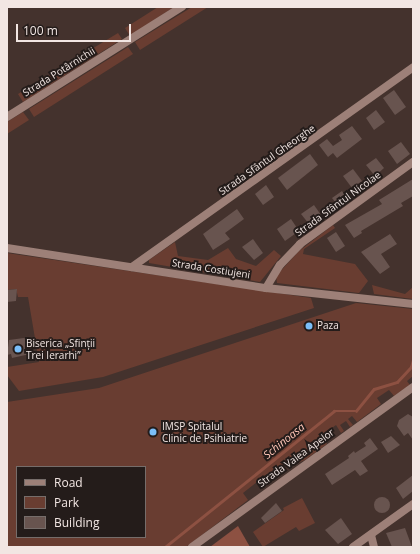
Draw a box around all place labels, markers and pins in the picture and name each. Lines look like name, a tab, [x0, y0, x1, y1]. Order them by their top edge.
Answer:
place label: Paza	[317, 320, 339, 332]
marker: Paza	[304, 321, 314, 331]
place label: Biserica „Sfinții Trei Ierarhi”	[26, 337, 95, 360]
marker: Biserica „Sfinții Trei Ierarhi”	[13, 344, 23, 354]
place label: IMSP Spitalul Clinic de Psihiatrie	[162, 420, 247, 444]
marker: IMSP Spitalul Clinic de Psihiatrie	[147, 426, 159, 438]

